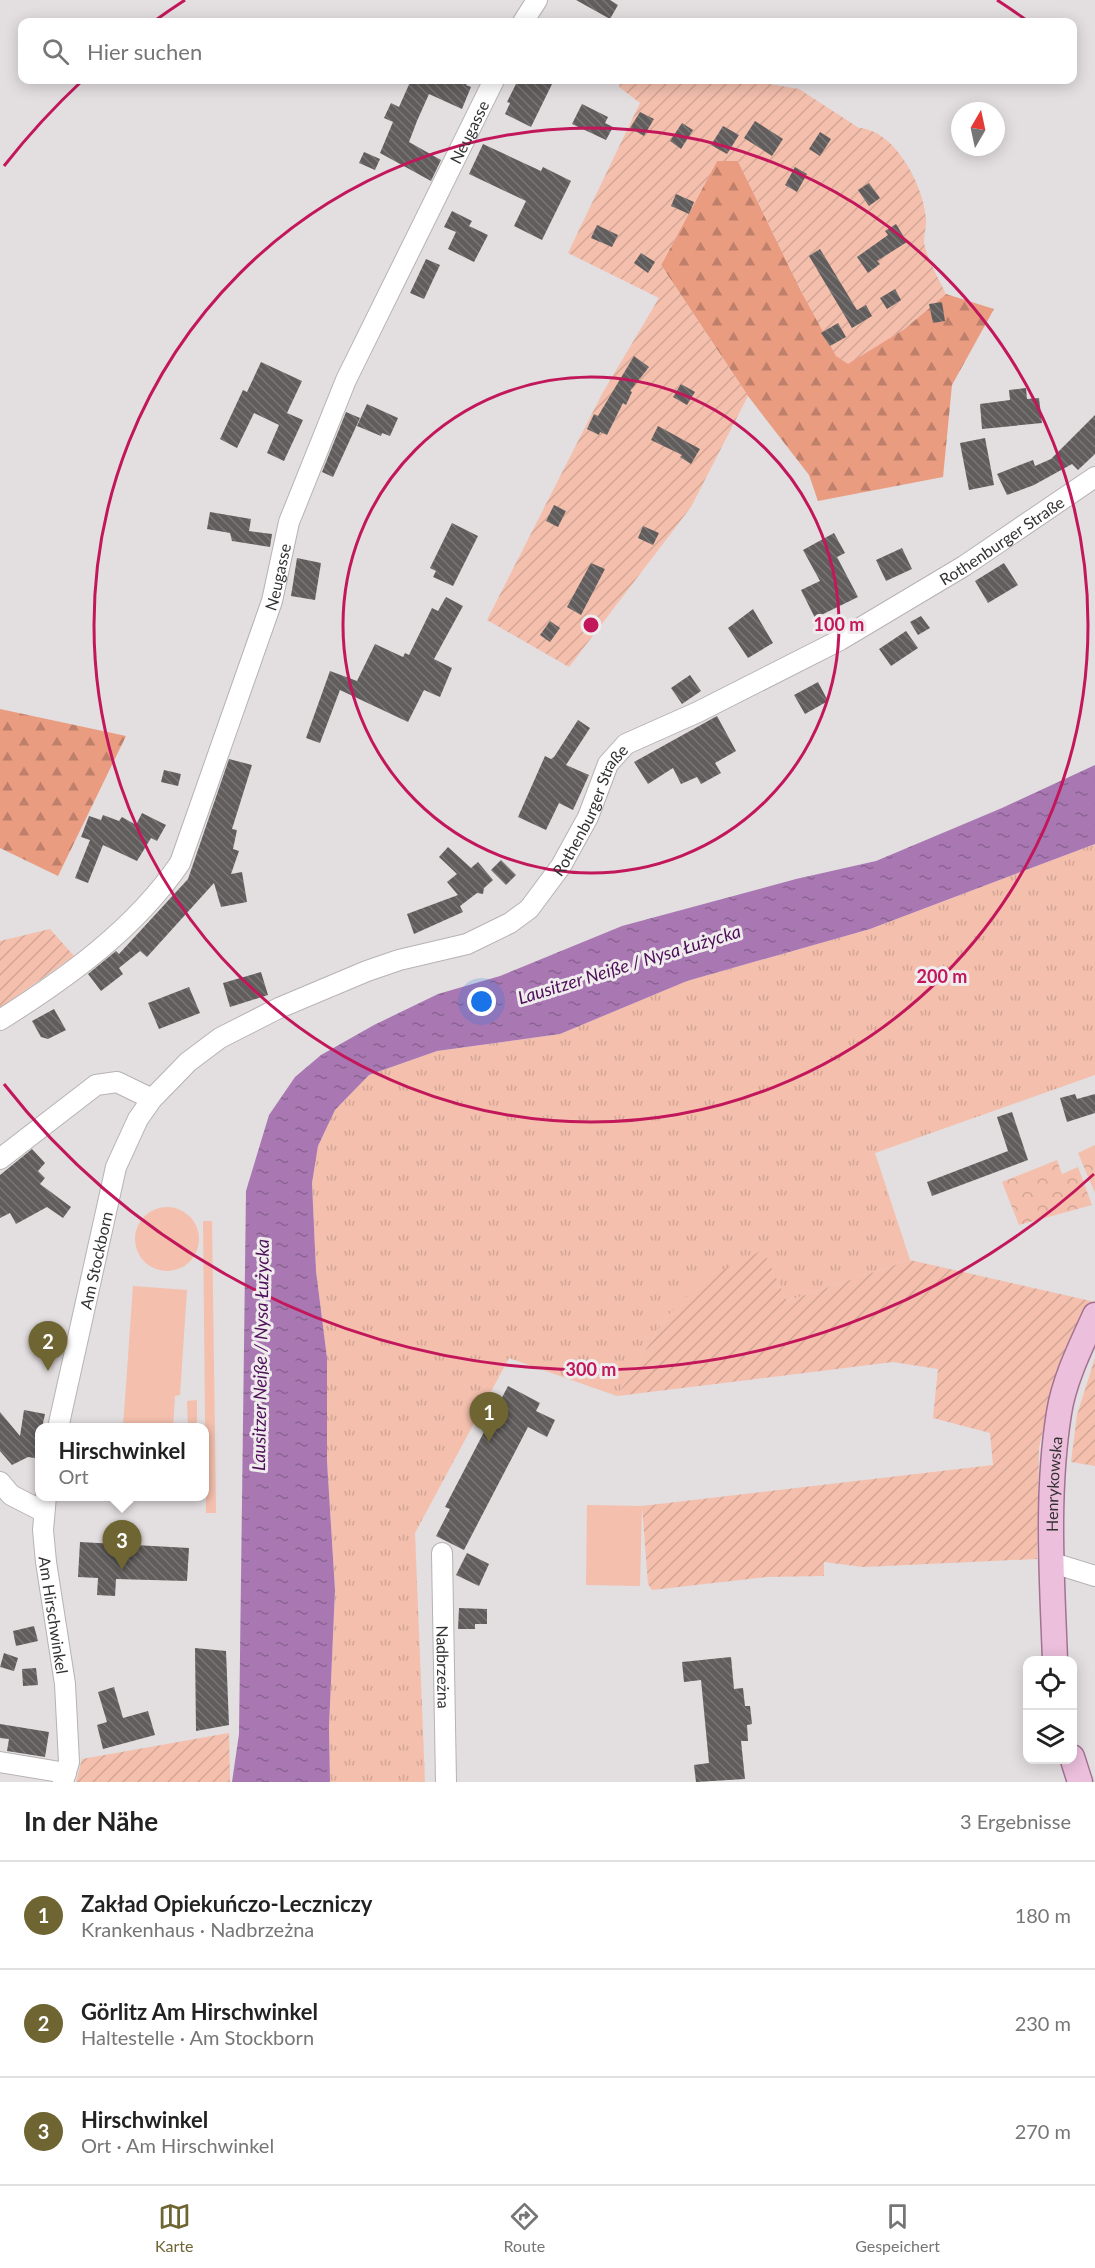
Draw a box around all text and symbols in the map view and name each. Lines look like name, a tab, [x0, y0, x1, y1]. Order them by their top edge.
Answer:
search box	[18, 18, 1077, 84]
icon: search	[39, 35, 72, 68]
text: Hier suchen	[87, 38, 202, 65]
street label: Neugasse	[445, 97, 492, 166]
north arrow	[951, 102, 1005, 156]
street label: Rothenburger Straße	[936, 492, 1067, 588]
street label: Neugasse	[260, 542, 294, 613]
text: 100 m	[814, 613, 864, 635]
centre of rings	[581, 615, 601, 635]
street label: Rothenburger Straße	[548, 740, 631, 879]
water label: Lausitzer Neiße / Nysa Łużycka	[515, 920, 743, 1008]
text: 200 m	[917, 965, 967, 987]
your location	[467, 987, 496, 1016]
street label: Am Stockborn	[75, 1209, 115, 1311]
water label: Lausitzer Neiße / Nysa Łużycka	[247, 1239, 273, 1471]
pin: 2	[28, 1322, 68, 1371]
text: 300 m	[566, 1358, 616, 1380]
pin: 1	[470, 1392, 508, 1442]
popup	[35, 1423, 209, 1501]
street label: Henrykowska	[1041, 1435, 1065, 1532]
text: Hirschwinkel	[58, 1437, 186, 1464]
text: Ort	[58, 1464, 89, 1488]
pin: 3	[102, 1520, 142, 1570]
street label: Am Hirschwinkel	[36, 1556, 73, 1675]
street label: Nadbrzeżna	[434, 1625, 454, 1709]
map controls	[1023, 1656, 1077, 1764]
button: locate	[1023, 1656, 1077, 1710]
button: layers	[1023, 1710, 1077, 1764]
text: In der Nähe	[24, 1805, 158, 1837]
text: 3 Ergebnisse	[960, 1809, 1071, 1833]
text: Zakład Opiekuńczo-Leczniczy	[81, 1890, 372, 1917]
text: 1	[38, 1903, 49, 1927]
text: 180 m	[1015, 1903, 1071, 1927]
text: Krankenhaus · Nadbrzeżna	[81, 1917, 314, 1941]
text: Görlitz Am Hirschwinkel	[81, 1998, 318, 2025]
text: 2	[38, 2011, 49, 2035]
text: 230 m	[1015, 2011, 1071, 2035]
text: Haltestelle · Am Stockborn	[81, 2025, 314, 2049]
text: Hirschwinkel	[81, 2106, 208, 2133]
text: 3	[38, 2119, 49, 2143]
text: 270 m	[1015, 2119, 1071, 2143]
text: Ort · Am Hirschwinkel	[81, 2133, 274, 2157]
tab: Karte	[155, 2200, 193, 2255]
tab: Route	[504, 2200, 545, 2255]
tab: Gespeichert	[855, 2200, 940, 2255]

